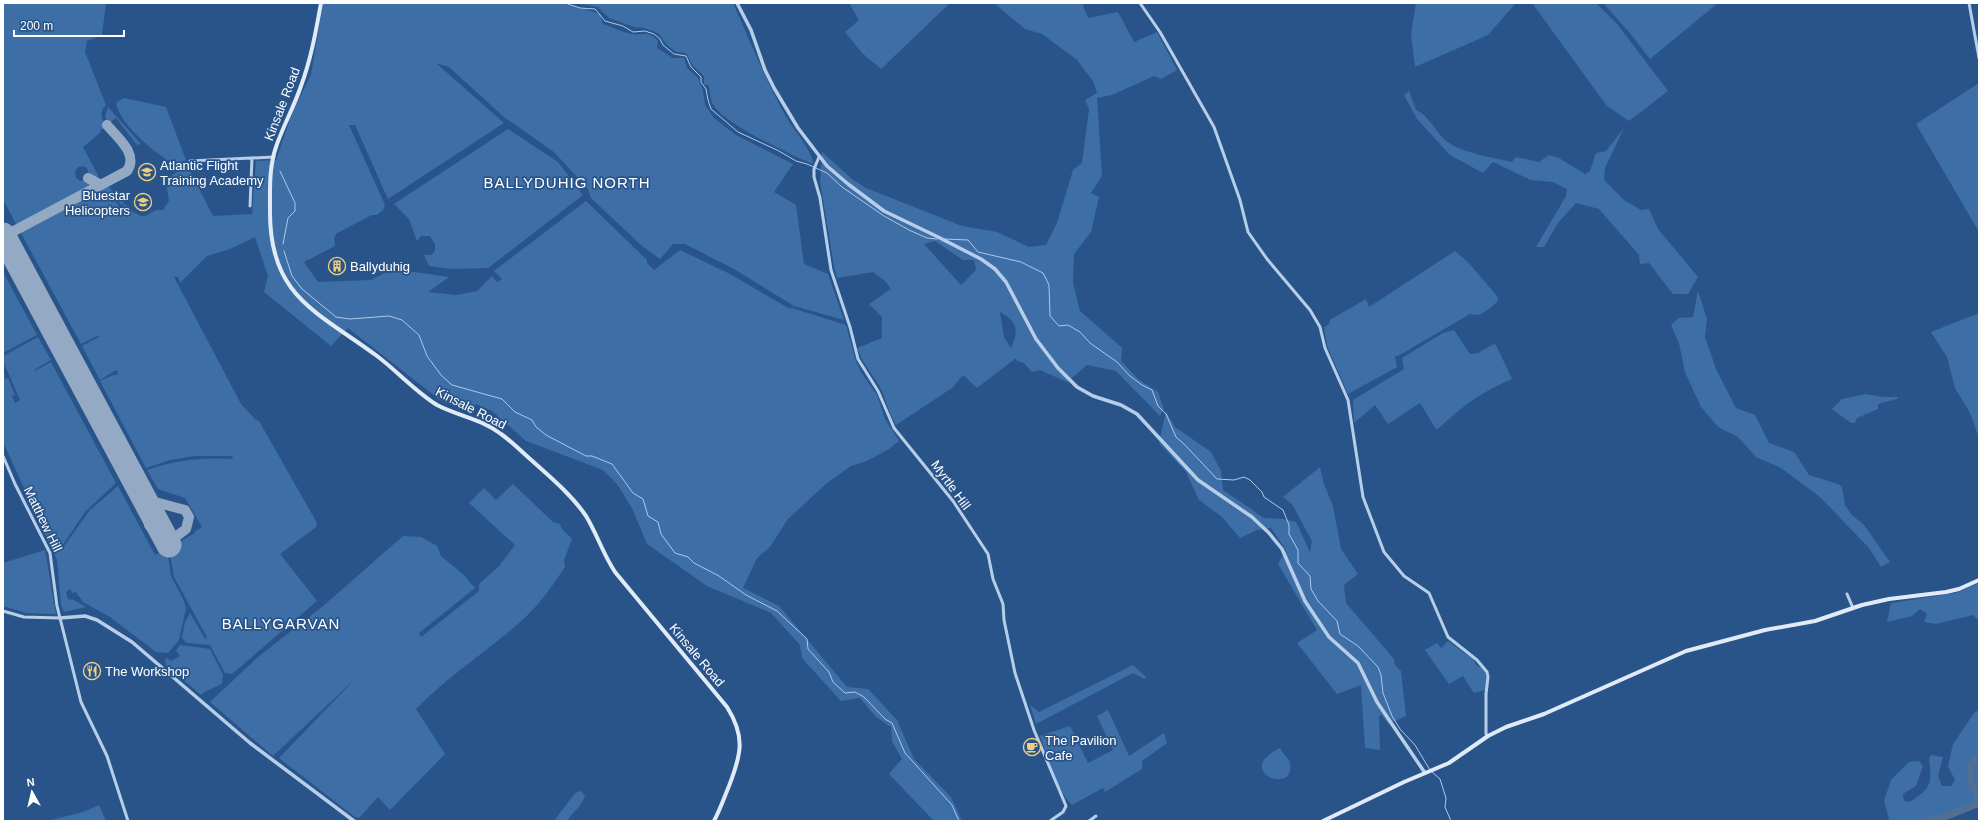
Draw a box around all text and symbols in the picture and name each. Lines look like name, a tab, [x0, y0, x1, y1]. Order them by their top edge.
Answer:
scale bar	[14, 12, 124, 38]
text: 200 m	[20, 19, 53, 33]
street label: Kinsale Road	[261, 65, 303, 143]
place label: Atlantic Flight Training Academy	[160, 158, 264, 188]
school or university icon: Atlantic Flight Training Academy	[137, 162, 157, 182]
district label: BALLYDUHIG NORTH	[483, 174, 651, 191]
place label: Bluestar Helicopters	[65, 188, 131, 218]
school or university icon: Bluestar Helicopters	[133, 192, 153, 212]
building icon: Ballyduhig	[327, 256, 347, 276]
place label: Ballyduhig	[350, 259, 410, 274]
street label: Kinsale Road	[433, 384, 509, 432]
street label: Myrtle Hill	[928, 458, 974, 513]
street label: Matthew Hill	[21, 484, 65, 554]
district label: BALLYGARVAN	[222, 615, 340, 632]
street label: Kinsale Road	[666, 621, 728, 689]
restaurant icon: The Workshop	[82, 661, 102, 681]
place label: The Workshop	[105, 664, 189, 679]
place label: The Pavilion Cafe	[1045, 733, 1117, 763]
cafe icon: The Pavilion Cafe	[1022, 737, 1042, 757]
north arrow	[12, 772, 52, 812]
text: N	[26, 776, 35, 789]

